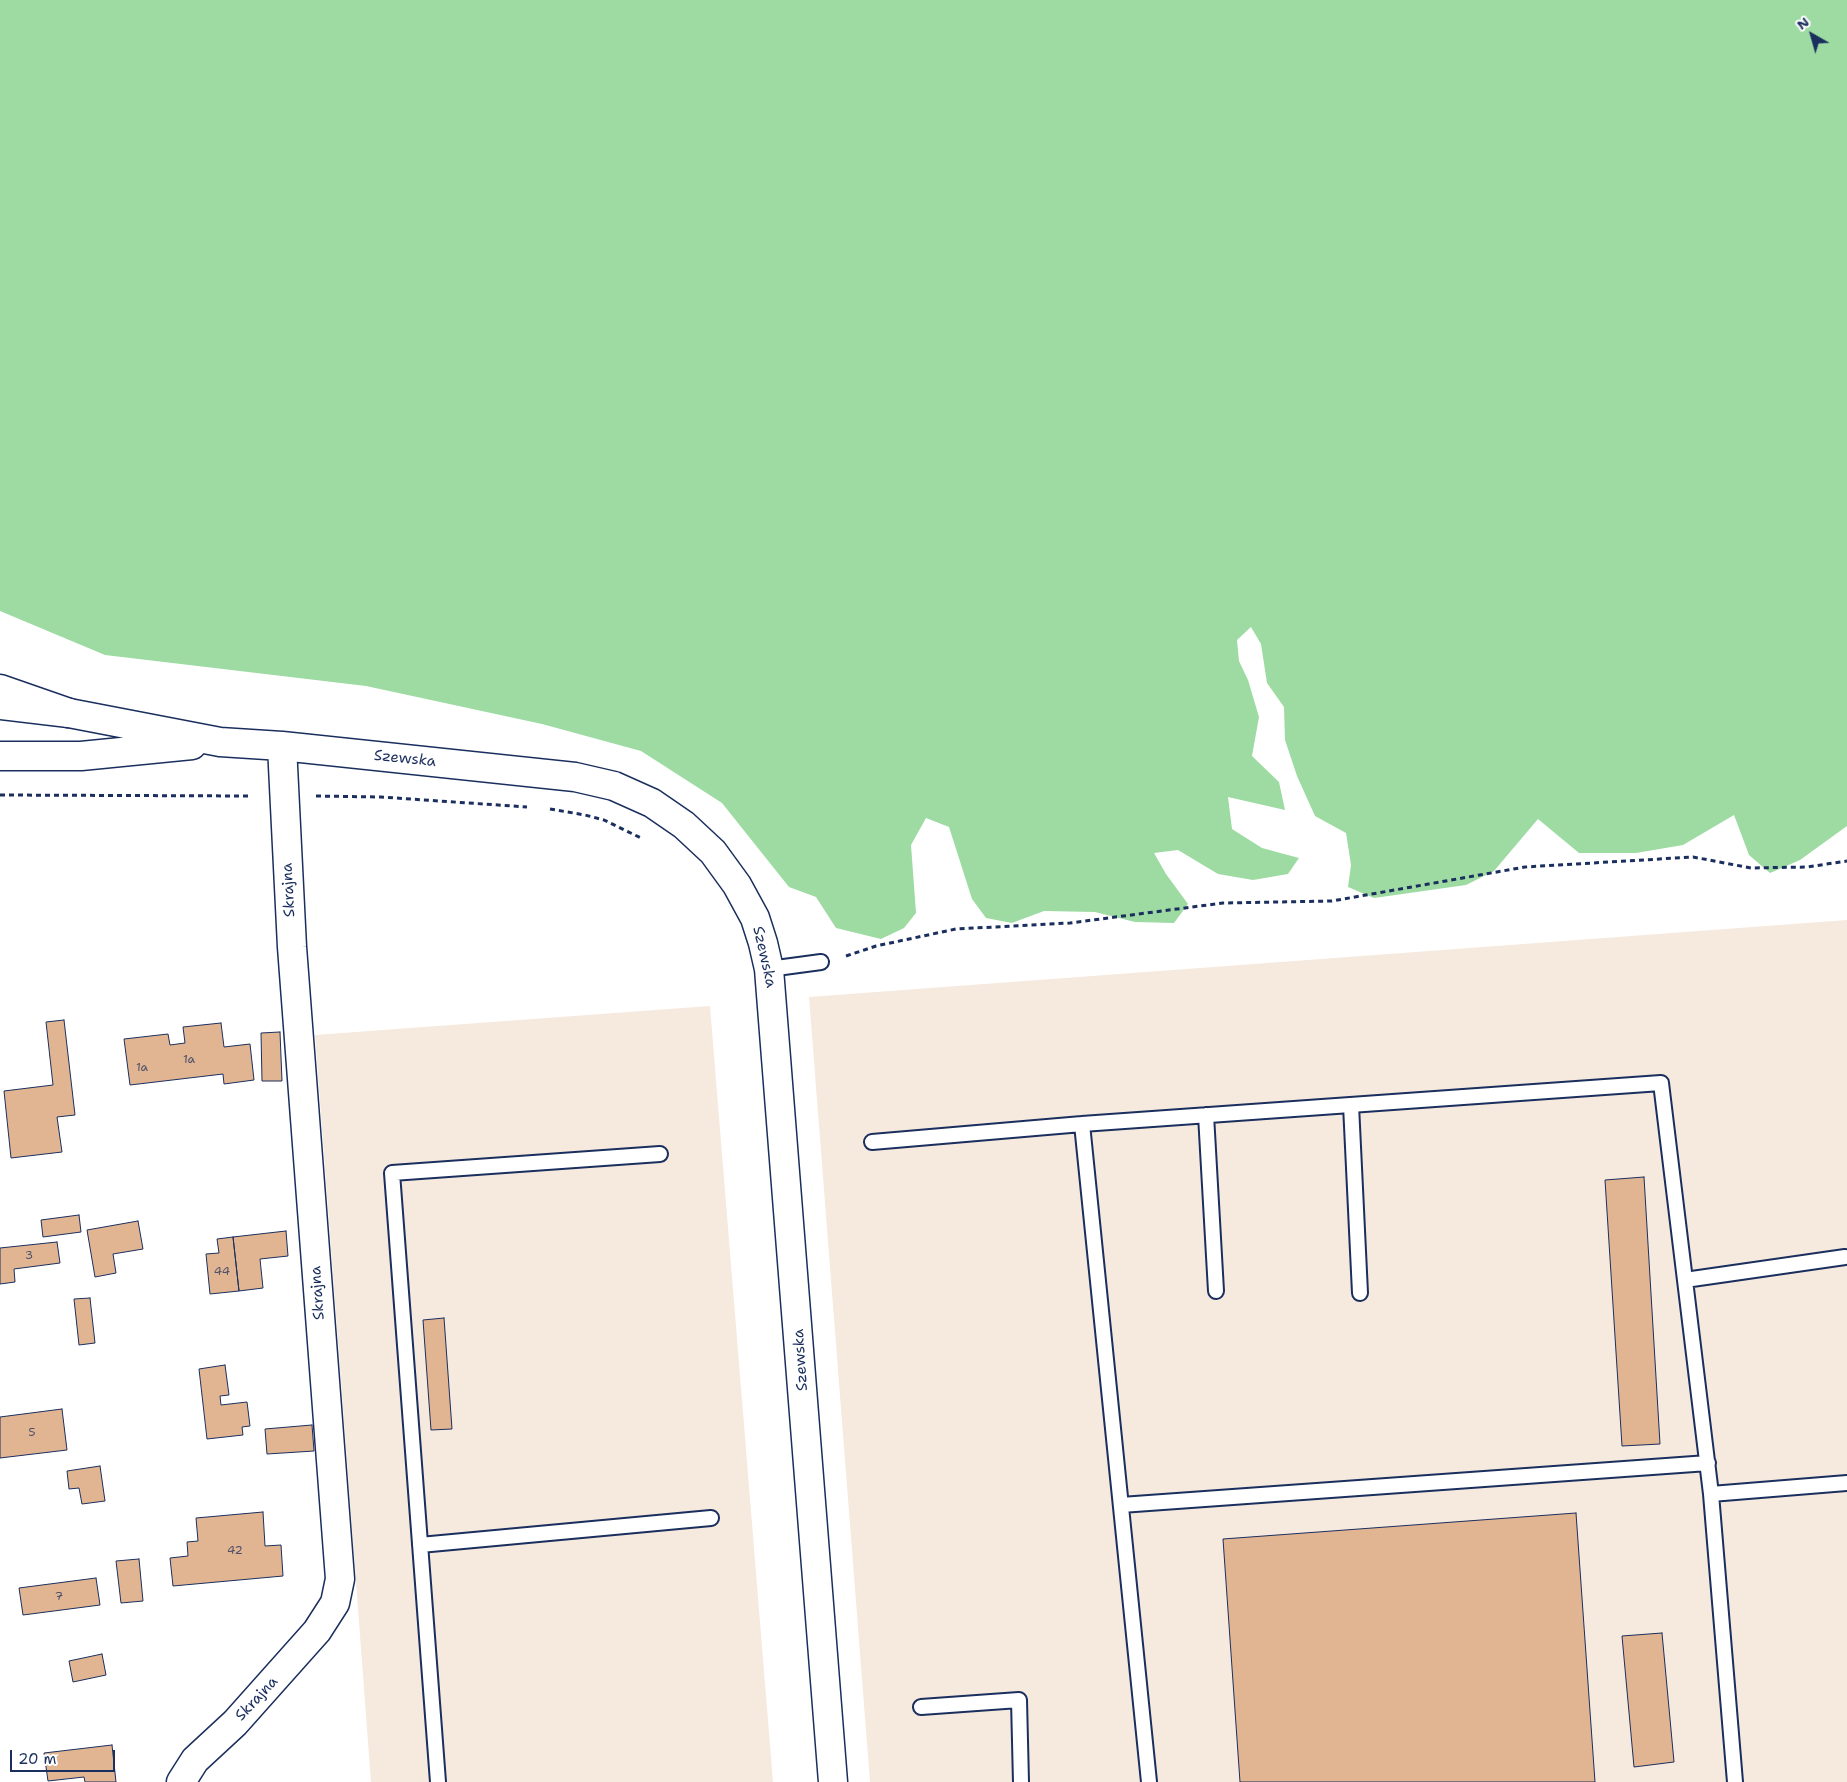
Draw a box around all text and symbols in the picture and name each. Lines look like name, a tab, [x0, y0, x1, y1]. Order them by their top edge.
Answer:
north arrow	[1787, 10, 1837, 60]
text: N	[1793, 13, 1813, 34]
street label: Szewska	[373, 747, 437, 771]
street label: Skrajna	[279, 862, 299, 918]
street label: Szewska	[748, 925, 780, 989]
house number: 1a	[183, 1053, 195, 1067]
house number: 1a	[136, 1061, 148, 1075]
house number: 3	[25, 1249, 33, 1263]
house number: 44	[214, 1265, 230, 1279]
street label: Skrajna	[307, 1265, 329, 1321]
street label: Szewska	[790, 1328, 812, 1392]
house number: 5	[28, 1426, 36, 1440]
house number: 42	[227, 1544, 243, 1558]
house number: 7	[55, 1590, 63, 1604]
street label: Skrajna	[232, 1673, 282, 1725]
scale bar	[12, 1740, 118, 1772]
text: 20 m	[18, 1749, 57, 1769]

